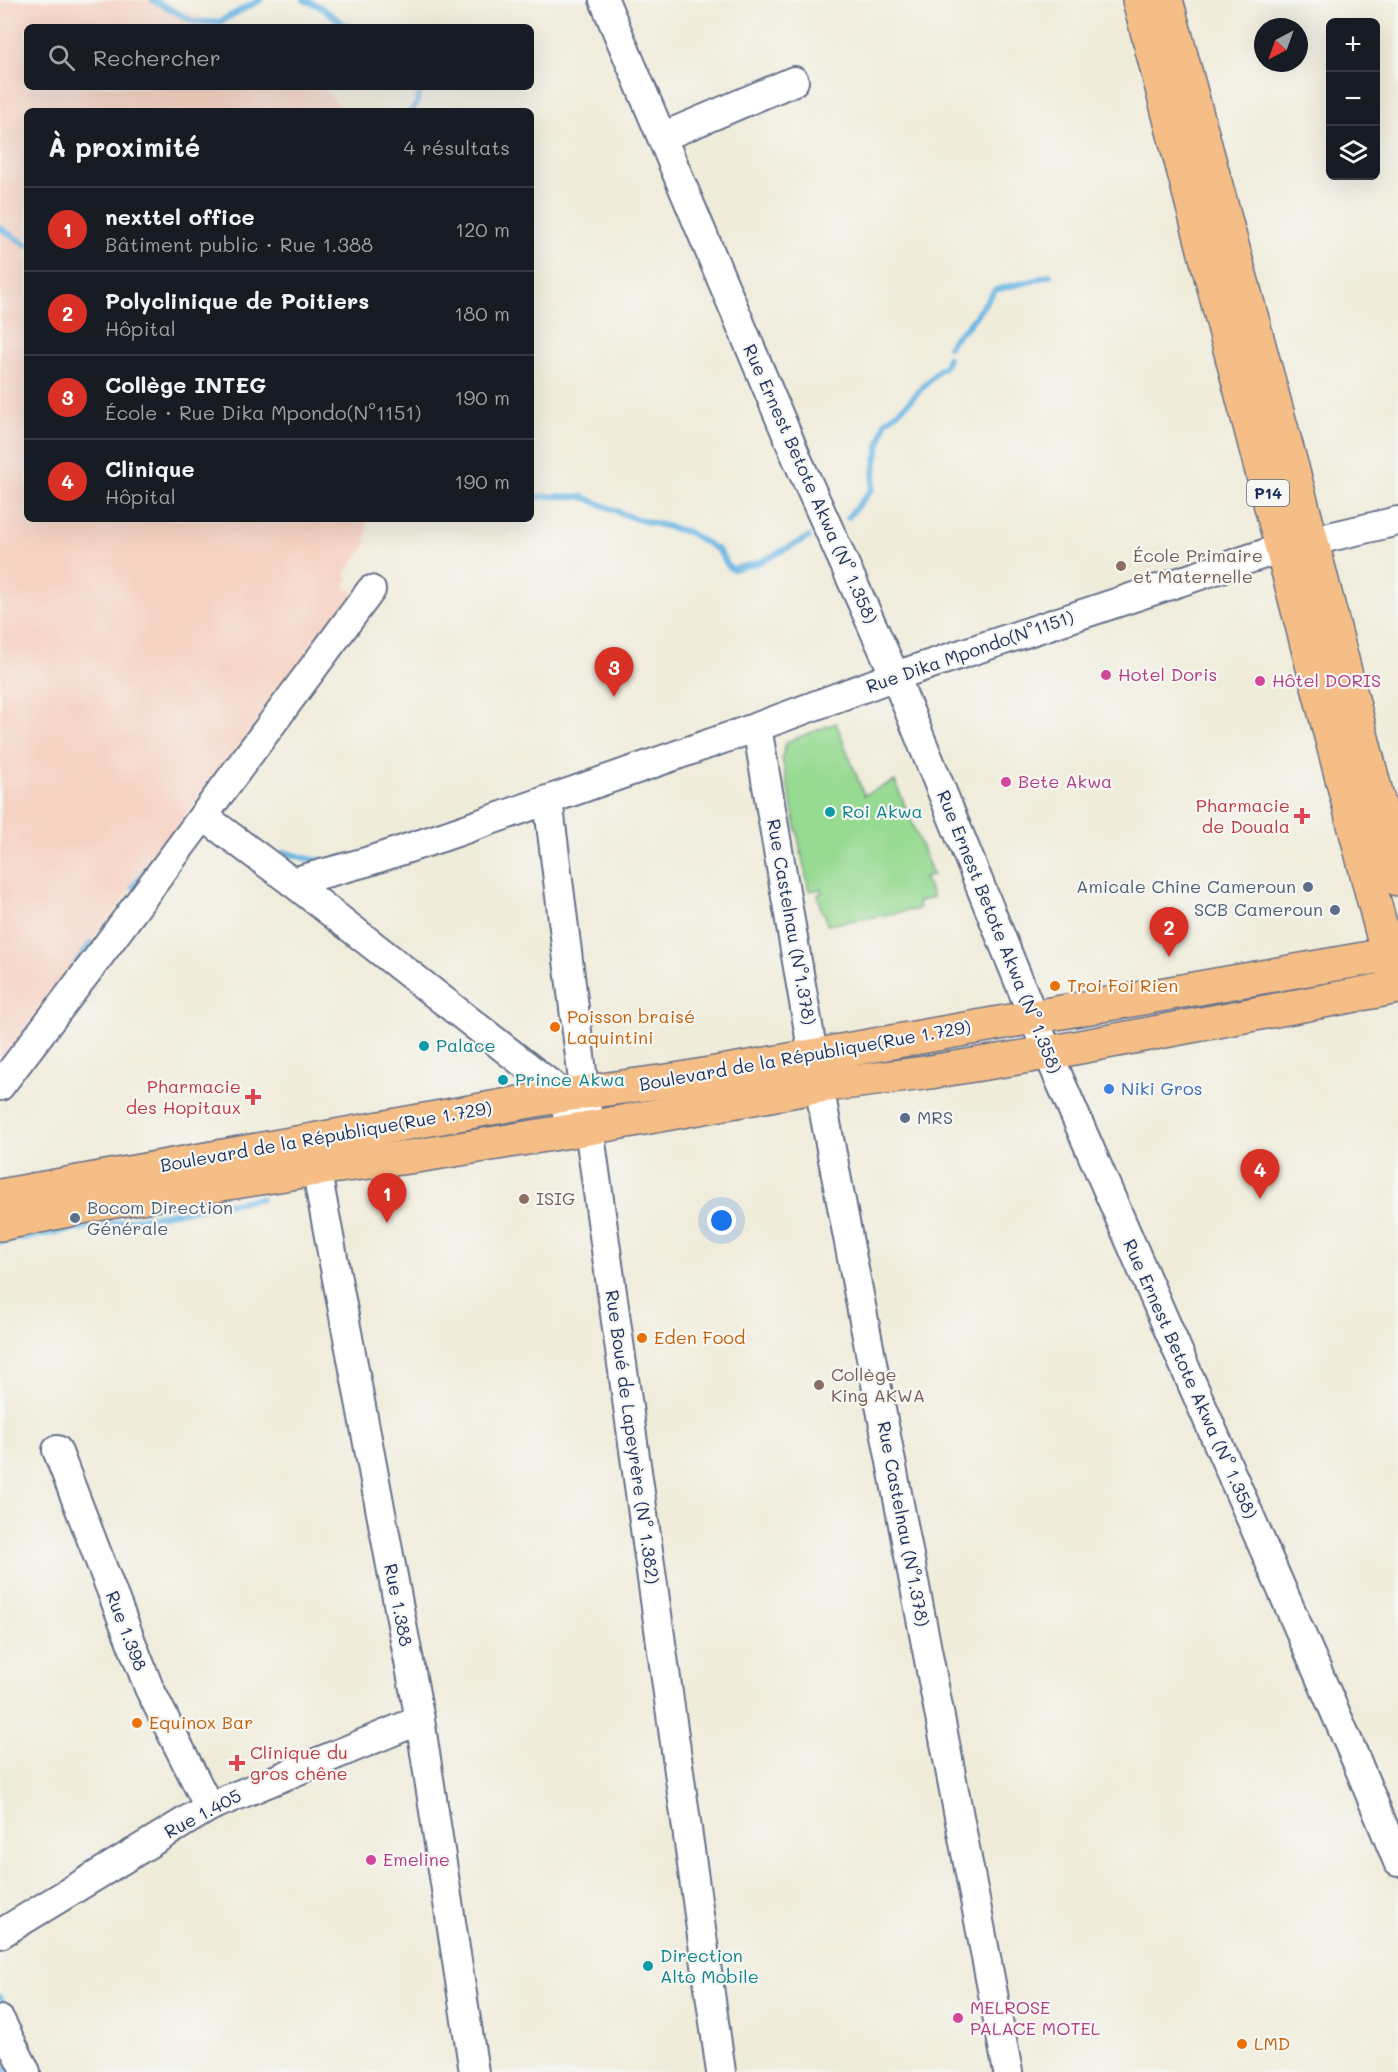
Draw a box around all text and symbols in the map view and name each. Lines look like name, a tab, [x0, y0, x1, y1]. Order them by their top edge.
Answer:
north arrow	[1254, 18, 1308, 72]
map controls	[1326, 18, 1380, 180]
button: +	[1326, 18, 1380, 72]
search box	[24, 24, 534, 90]
icon: search	[45, 41, 78, 74]
text: Rechercher	[93, 43, 221, 72]
button: −	[1326, 72, 1380, 126]
button: layers	[1326, 126, 1380, 180]
text: À proximité	[48, 130, 200, 164]
text: 4 résultats	[404, 134, 510, 160]
text: nexttel office	[105, 202, 255, 231]
text: 1	[63, 216, 72, 242]
text: 120 m	[455, 216, 510, 242]
text: Bâtiment public · Rue 1.388	[105, 231, 373, 257]
text: Polyclinique de Poitiers	[105, 286, 369, 315]
text: 2	[62, 300, 73, 326]
text: 180 m	[454, 300, 510, 326]
text: Hôpital	[105, 315, 176, 341]
street label: Rue Ernest Betote Akwa (N° 1.358)	[738, 340, 884, 627]
text: Collège INTEG	[105, 370, 266, 399]
text: 3	[62, 384, 74, 410]
text: 190 m	[455, 384, 510, 410]
text: École · Rue Dika Mpondo(N°1151)	[105, 399, 421, 425]
text: Clinique	[105, 454, 195, 483]
text: 4	[61, 468, 74, 494]
text: 190 m	[455, 468, 510, 494]
road number: P14	[1247, 480, 1289, 506]
text: Hôpital	[105, 483, 176, 509]
place label: École Primaire et Maternelle	[1133, 543, 1263, 588]
marker: École Primaire et Maternelle	[1114, 559, 1128, 573]
street label: Rue Dika Mpondo(N°1151)	[863, 604, 1077, 698]
pin: 3	[594, 648, 634, 697]
place label: Hotel Doris	[1118, 662, 1217, 686]
marker: Hotel Doris	[1099, 668, 1113, 682]
place label: Hôtel DORIS	[1272, 668, 1381, 692]
marker: Hôtel DORIS	[1253, 674, 1267, 688]
place label: Bete Akwa	[1018, 769, 1112, 793]
marker: Bete Akwa	[999, 775, 1013, 789]
street label: Rue Ernest Betote Akwa (N° 1.358)	[932, 786, 1068, 1077]
place label: Pharmacie de Douala	[1196, 793, 1290, 838]
place label: Roi Akwa	[842, 799, 923, 823]
marker: Roi Akwa	[823, 805, 837, 819]
marker: Pharmacie de Douala	[1295, 809, 1309, 823]
street label: Rue Castelnau (N°1.378)	[762, 817, 822, 1027]
place label: Amicale Chine Cameroun	[1076, 874, 1296, 898]
marker: Amicale Chine Cameroun	[1301, 880, 1315, 894]
place label: SCB Cameroun	[1194, 897, 1323, 921]
marker: SCB Cameroun	[1328, 903, 1342, 917]
pin: 2	[1150, 908, 1188, 957]
place label: Troi Foi Rien	[1067, 973, 1178, 997]
marker: Troi Foi Rien	[1048, 979, 1062, 993]
place label: Poisson braisé Laquintini	[567, 1004, 695, 1049]
street label: Boulevard de la République(Rue 1.729)	[637, 1014, 973, 1096]
marker: Poisson braisé Laquintini	[548, 1020, 562, 1034]
place label: Palace	[436, 1033, 496, 1057]
marker: Palace	[417, 1039, 431, 1053]
place label: Prince Akwa	[515, 1067, 625, 1091]
marker: Prince Akwa	[496, 1073, 510, 1087]
place label: Pharmacie des Hopitaux	[126, 1074, 241, 1119]
place label: Niki Gros	[1121, 1076, 1202, 1100]
marker: Niki Gros	[1102, 1082, 1116, 1096]
marker: Pharmacie des Hopitaux	[246, 1090, 260, 1104]
street label: Boulevard de la République(Rue 1.729)	[158, 1095, 494, 1177]
place label: MRS	[917, 1105, 953, 1129]
marker: MRS	[898, 1111, 912, 1125]
pin: 4	[1240, 1150, 1280, 1199]
pin: 1	[368, 1174, 406, 1223]
place label: ISIG	[536, 1186, 575, 1210]
marker: ISIG	[517, 1192, 531, 1206]
place label: Bocom Direction Générale	[87, 1195, 233, 1240]
your location	[707, 1206, 736, 1235]
marker: Bocom Direction Générale	[68, 1211, 82, 1225]
street label: Rue Ernest Betote Akwa (N° 1.358)	[1118, 1235, 1264, 1522]
street label: Rue Boué de Lapeyrère (N° 1.382)	[600, 1288, 666, 1585]
place label: Eden Food	[654, 1325, 745, 1349]
marker: Eden Food	[635, 1331, 649, 1345]
place label: Collège King AKWA	[831, 1362, 925, 1407]
marker: Collège King AKWA	[812, 1378, 826, 1392]
street label: Rue Castelnau (N°1.378)	[872, 1419, 936, 1629]
street label: Rue 1.388	[379, 1561, 419, 1648]
street label: Rue 1.398	[101, 1587, 153, 1674]
place label: Equinox Bar	[149, 1710, 253, 1734]
marker: Equinox Bar	[130, 1716, 144, 1730]
place label: Clinique du gros chêne	[250, 1740, 348, 1785]
marker: Clinique du gros chêne	[228, 1754, 246, 1772]
street label: Rue 1.405	[160, 1783, 245, 1843]
place label: Emeline	[383, 1847, 450, 1871]
marker: Emeline	[364, 1853, 378, 1867]
place label: Direction Alto Mobile	[660, 1943, 759, 1988]
marker: Direction Alto Mobile	[641, 1959, 655, 1973]
place label: MELROSE PALACE MOTEL	[970, 1995, 1101, 2040]
marker: MELROSE PALACE MOTEL	[951, 2011, 965, 2025]
place label: LMD	[1254, 2031, 1290, 2055]
marker: LMD	[1235, 2037, 1249, 2051]

